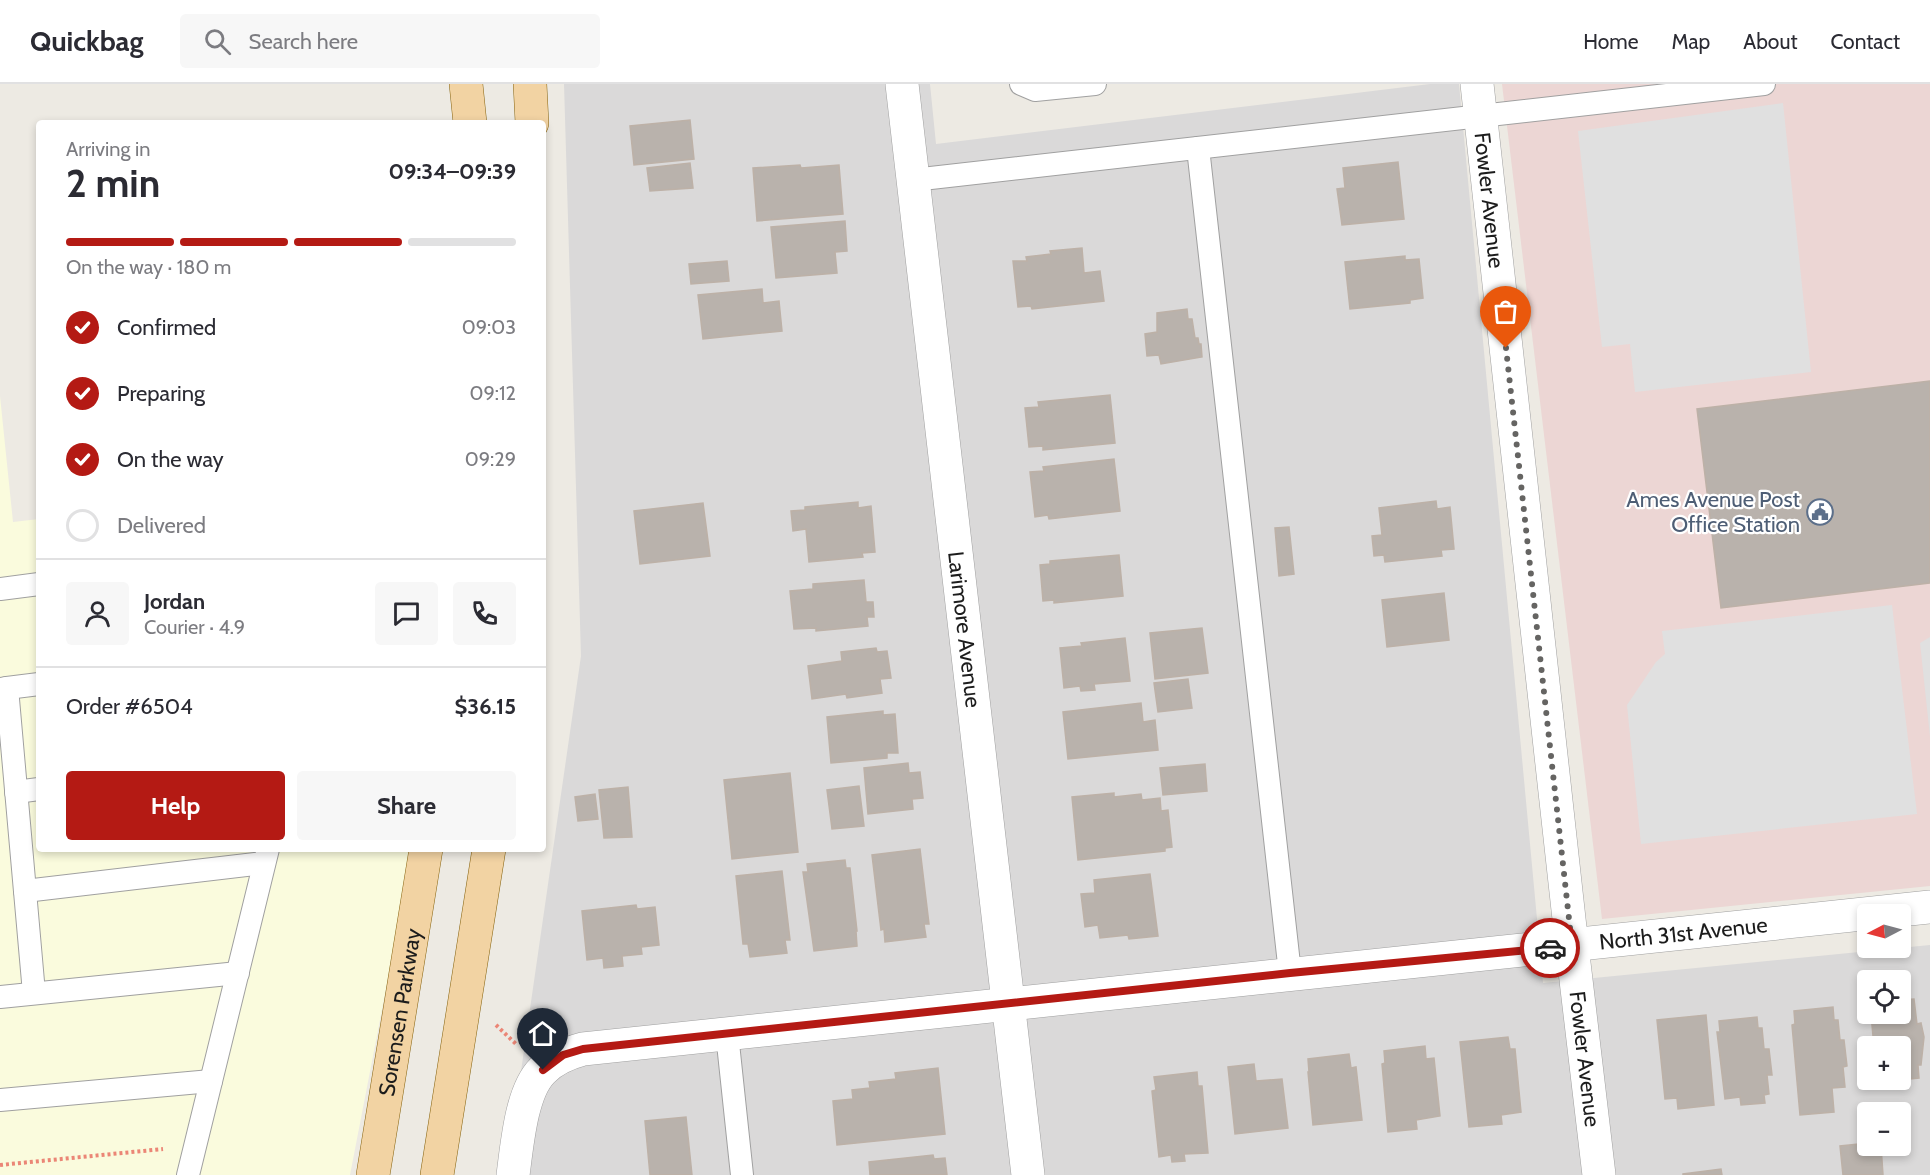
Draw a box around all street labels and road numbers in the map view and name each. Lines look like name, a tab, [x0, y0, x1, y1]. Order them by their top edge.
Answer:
street label: Fowler Avenue	[1468, 131, 1510, 270]
street label: Larimore Avenue	[942, 550, 987, 709]
street label: North 31st Avenue	[1598, 911, 1769, 956]
street label: Sorensen Parkway	[373, 926, 427, 1098]
street label: Fowler Avenue	[1563, 990, 1606, 1128]

